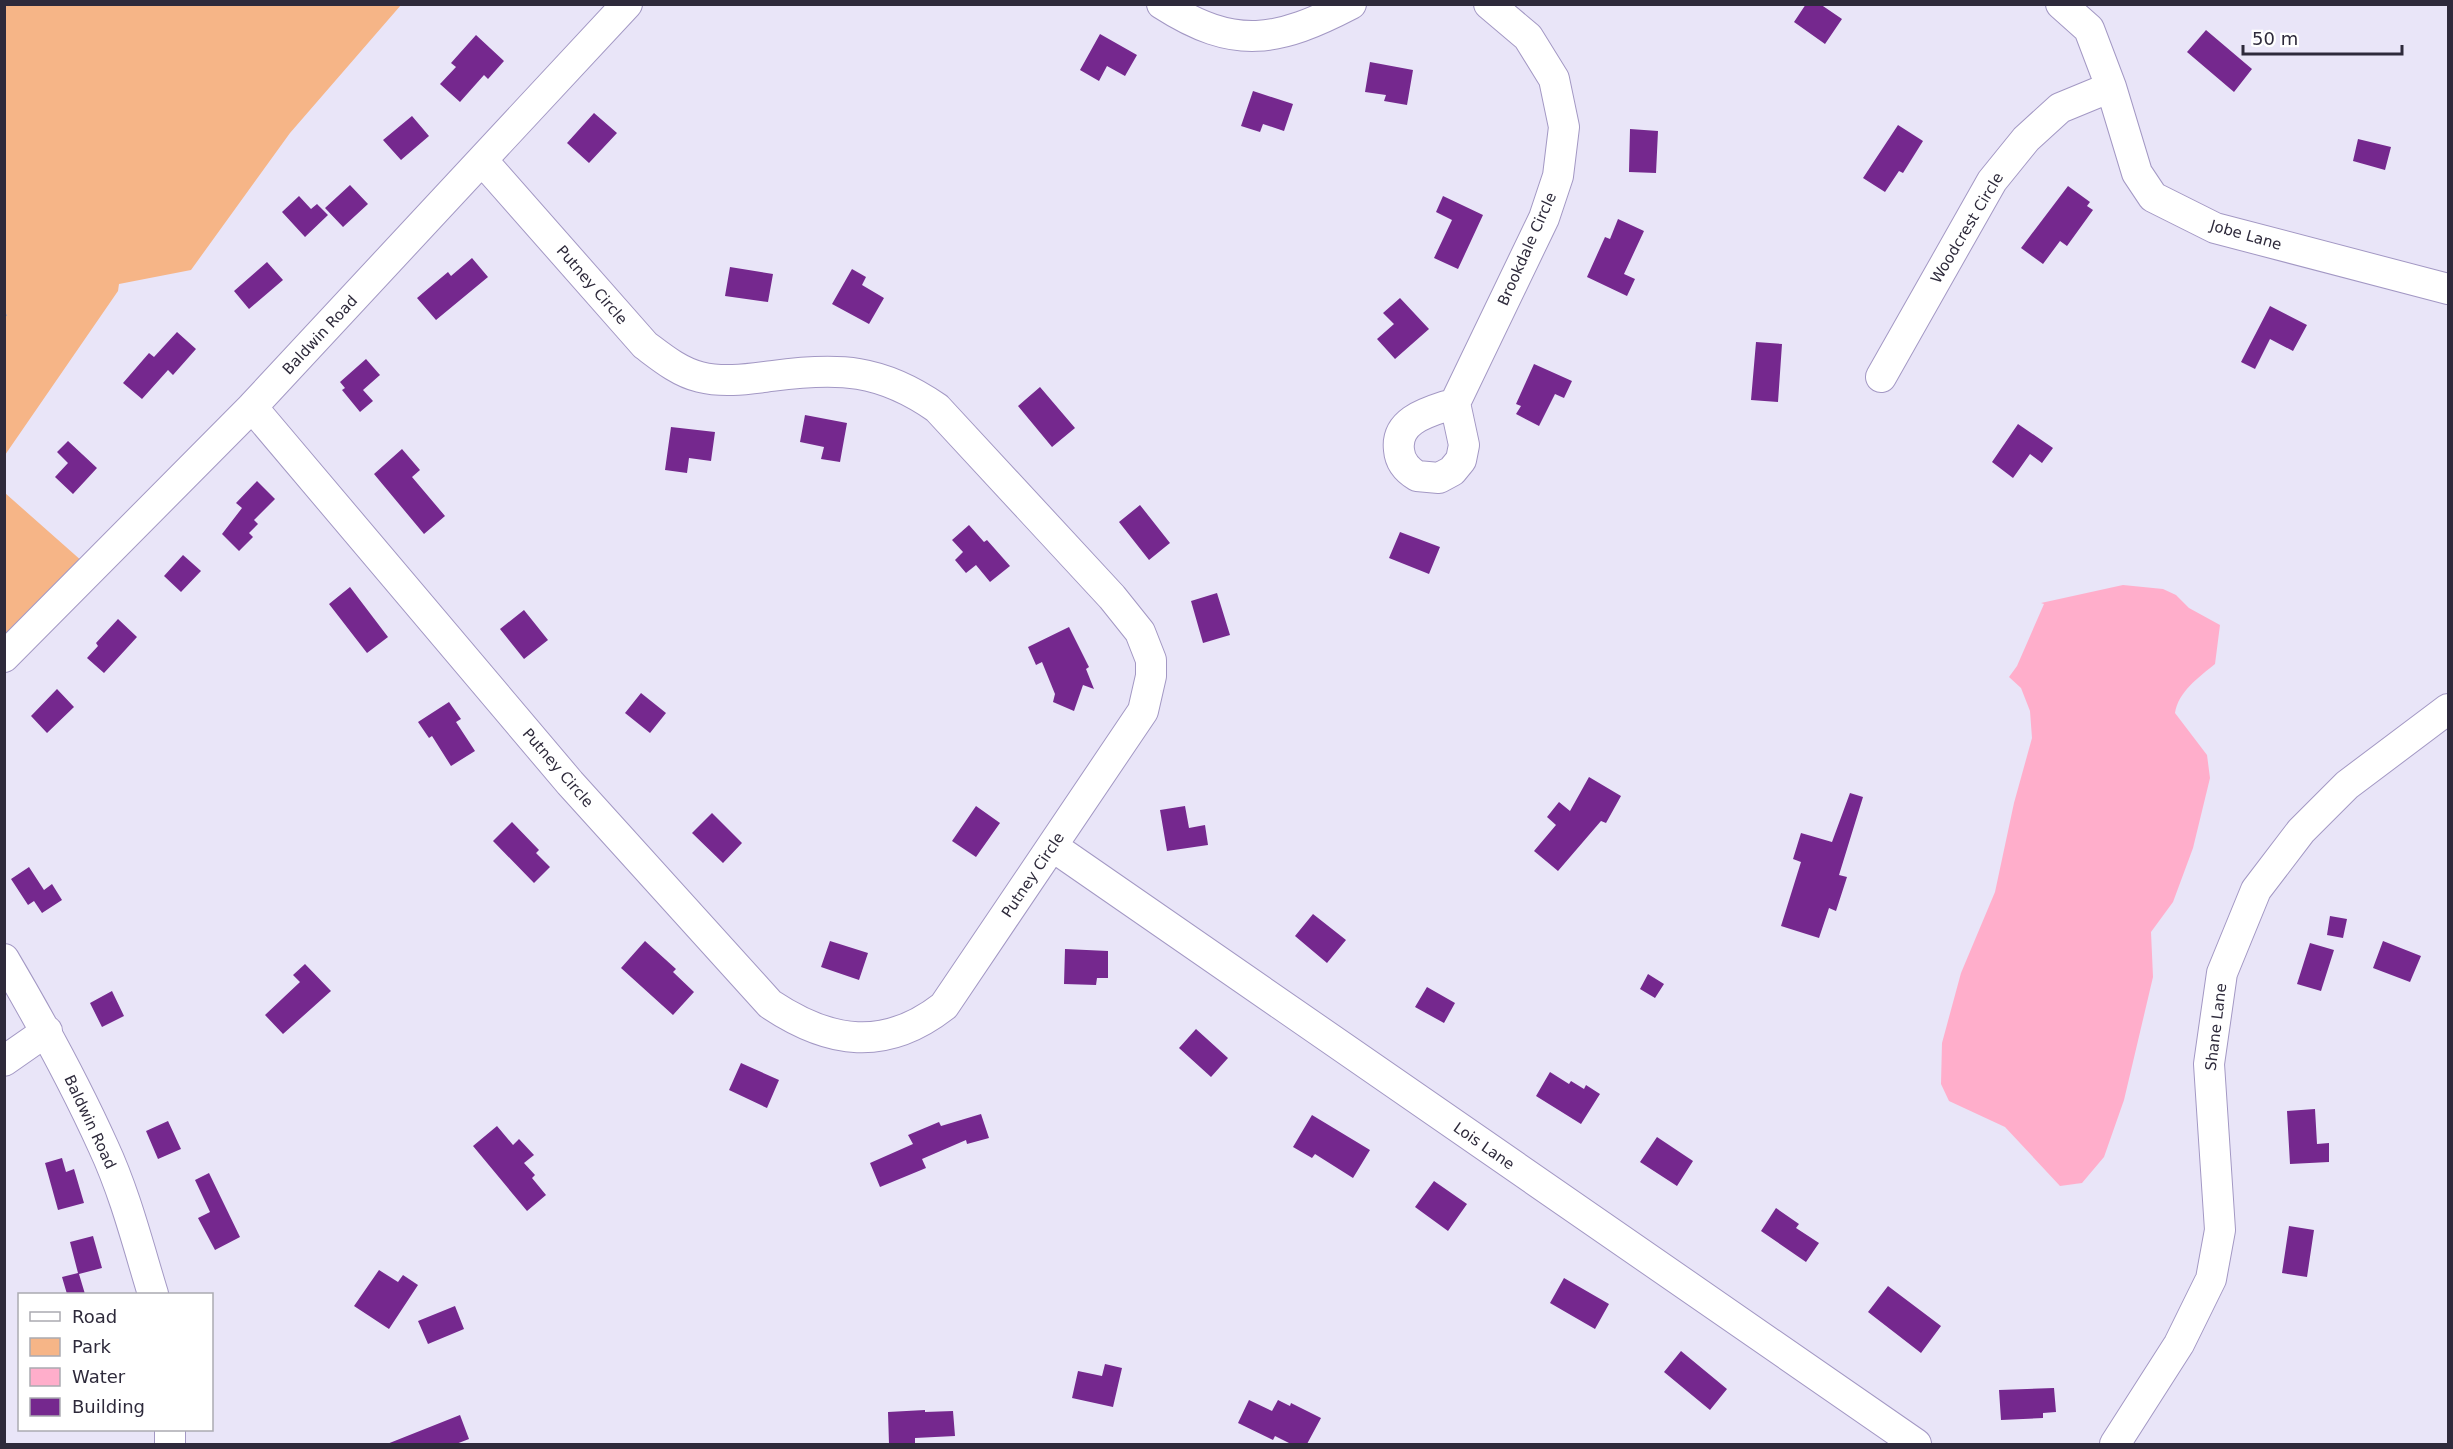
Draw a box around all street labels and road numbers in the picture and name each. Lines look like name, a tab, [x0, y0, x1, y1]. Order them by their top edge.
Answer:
street label: Woodcrest Circle	[1927, 169, 2007, 287]
street label: Brookdale Circle	[1494, 190, 1560, 308]
street label: Jobe Lane	[2207, 216, 2284, 254]
street label: Putney Circle	[553, 242, 631, 328]
street label: Baldwin Road	[279, 292, 361, 378]
street label: Putney Circle	[519, 725, 597, 811]
street label: Putney Circle	[998, 829, 1068, 921]
street label: Shane Lane	[2202, 982, 2230, 1072]
street label: Baldwin Road	[60, 1072, 120, 1172]
street label: Lois Lane	[1450, 1118, 1518, 1174]

